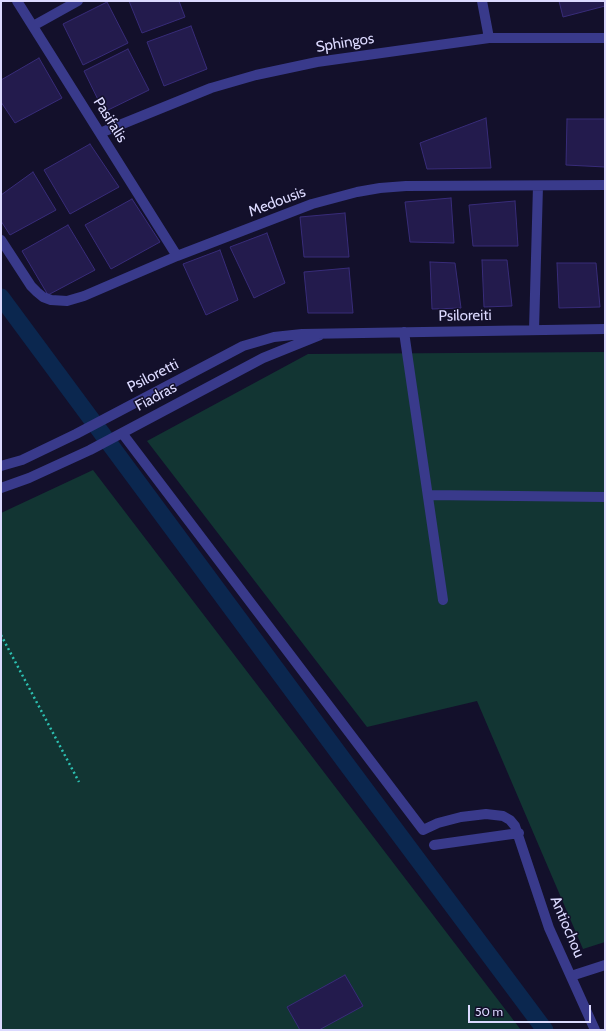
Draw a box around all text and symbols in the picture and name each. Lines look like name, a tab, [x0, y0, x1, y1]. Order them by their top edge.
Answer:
street label: Sphingos	[315, 30, 375, 56]
street label: Pasifalis	[89, 94, 131, 146]
street label: Medousis	[246, 183, 308, 221]
street label: Psiloreiti	[438, 307, 492, 325]
street label: Psiloretti	[124, 355, 182, 397]
street label: Fiadras	[132, 379, 180, 415]
street label: Antiochou	[546, 894, 588, 960]
scale bar	[470, 997, 593, 1023]
text: 50 m	[475, 1004, 503, 1019]

